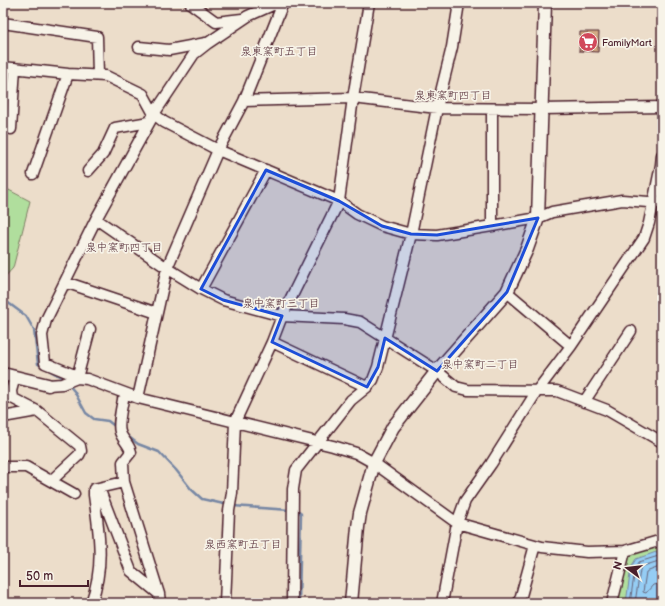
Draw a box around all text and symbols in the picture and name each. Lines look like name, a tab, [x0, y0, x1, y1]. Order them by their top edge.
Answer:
supermarket icon: FamilyMart	[577, 31, 599, 53]
place label: FamilyMart	[602, 37, 652, 49]
district label: 泉東窯町五丁目	[241, 45, 318, 58]
district label: 泉東窯町四丁目	[415, 89, 492, 102]
district label: 泉中窯町四丁目	[86, 241, 163, 254]
district label: 泉中窯町三丁目	[243, 297, 320, 310]
district label: 泉中窯町二丁目	[442, 358, 519, 371]
district label: 泉西窯町五丁目	[205, 538, 282, 551]
north arrow	[607, 548, 647, 588]
text: N	[610, 560, 625, 571]
scale bar	[20, 562, 88, 588]
text: 50 m	[26, 569, 53, 584]

